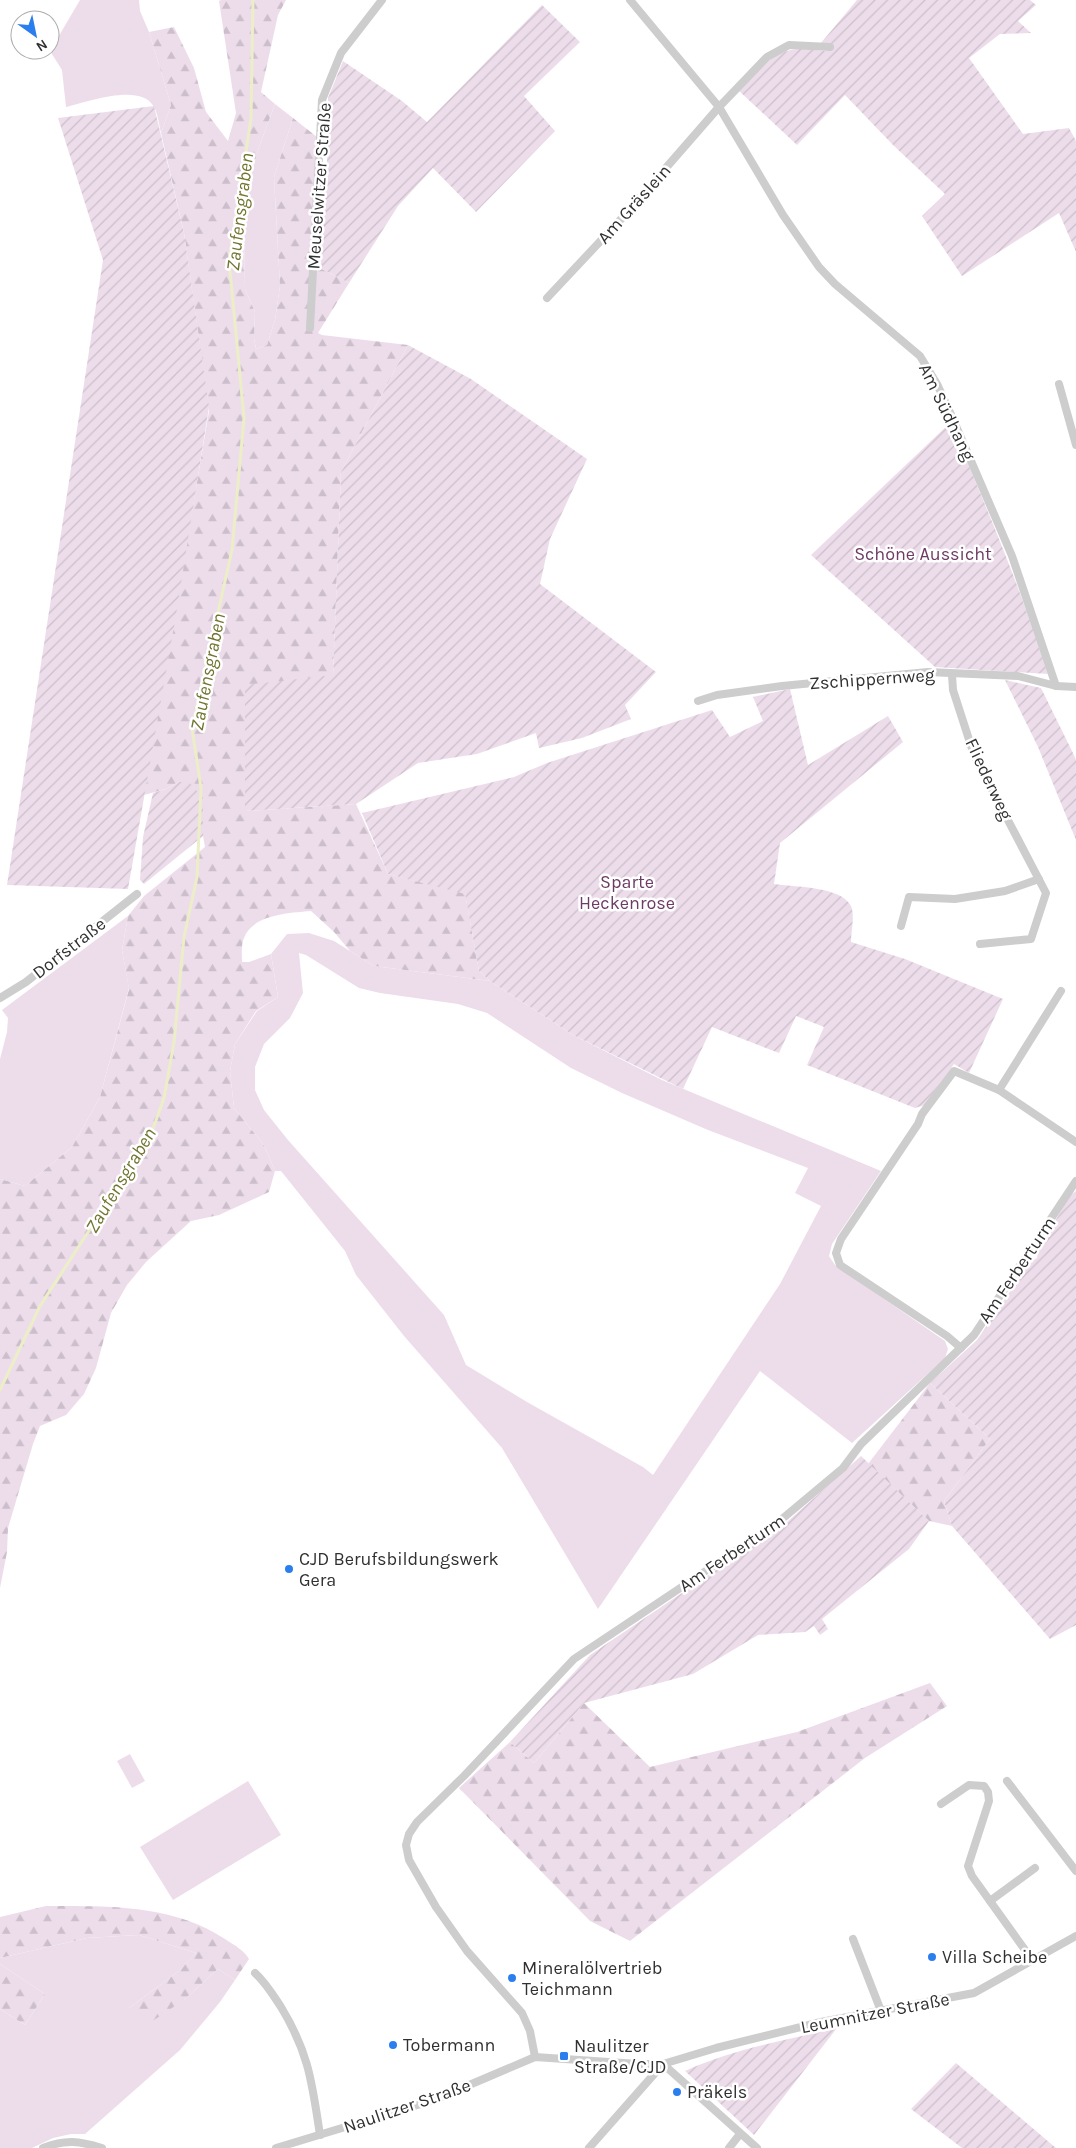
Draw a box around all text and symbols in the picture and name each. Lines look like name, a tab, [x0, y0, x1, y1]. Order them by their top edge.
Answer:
north arrow	[10, 10, 60, 60]
text: N	[33, 36, 51, 55]
street label: Meuselwitzer Straße	[302, 102, 336, 270]
water label: Zaufensgraben	[222, 152, 258, 272]
street label: Am Gräslein	[593, 160, 675, 248]
street label: Am Südhang	[914, 360, 980, 464]
park label: Schöne Aussicht	[854, 543, 992, 565]
water label: Zaufensgraben	[186, 612, 230, 733]
street label: Zschippernweg	[809, 664, 935, 694]
street label: Fliederweg	[960, 734, 1018, 824]
park label: Sparte Heckenrose	[579, 871, 675, 914]
street label: Dorfstraße	[28, 913, 110, 983]
water label: Zaufensgraben	[81, 1124, 161, 1237]
street label: Am Ferberturm	[973, 1213, 1061, 1327]
street label: Am Ferberturm	[675, 1509, 789, 1597]
place label: CJD Berufsbildungswerk Gera	[299, 1548, 499, 1591]
marker: CJD Berufsbildungswerk Gera	[283, 1563, 295, 1575]
place label: Villa Scheibe	[942, 1946, 1047, 1968]
marker: Villa Scheibe	[926, 1951, 938, 1963]
place label: Mineralölvertrieb Teichmann	[522, 1957, 662, 2000]
marker: Mineralölvertrieb Teichmann	[506, 1972, 518, 1984]
street label: Leumnitzer Straße	[799, 1988, 951, 2038]
place label: Tobermann	[403, 2034, 495, 2056]
place label: Naulitzer Straße/CJD	[574, 2035, 666, 2078]
marker: Tobermann	[387, 2039, 399, 2051]
marker: Naulitzer Straße/CJD	[558, 2050, 570, 2062]
street label: Naulitzer Straße	[340, 2074, 474, 2138]
place label: Präkels	[687, 2081, 747, 2103]
marker: Präkels	[671, 2086, 683, 2098]

